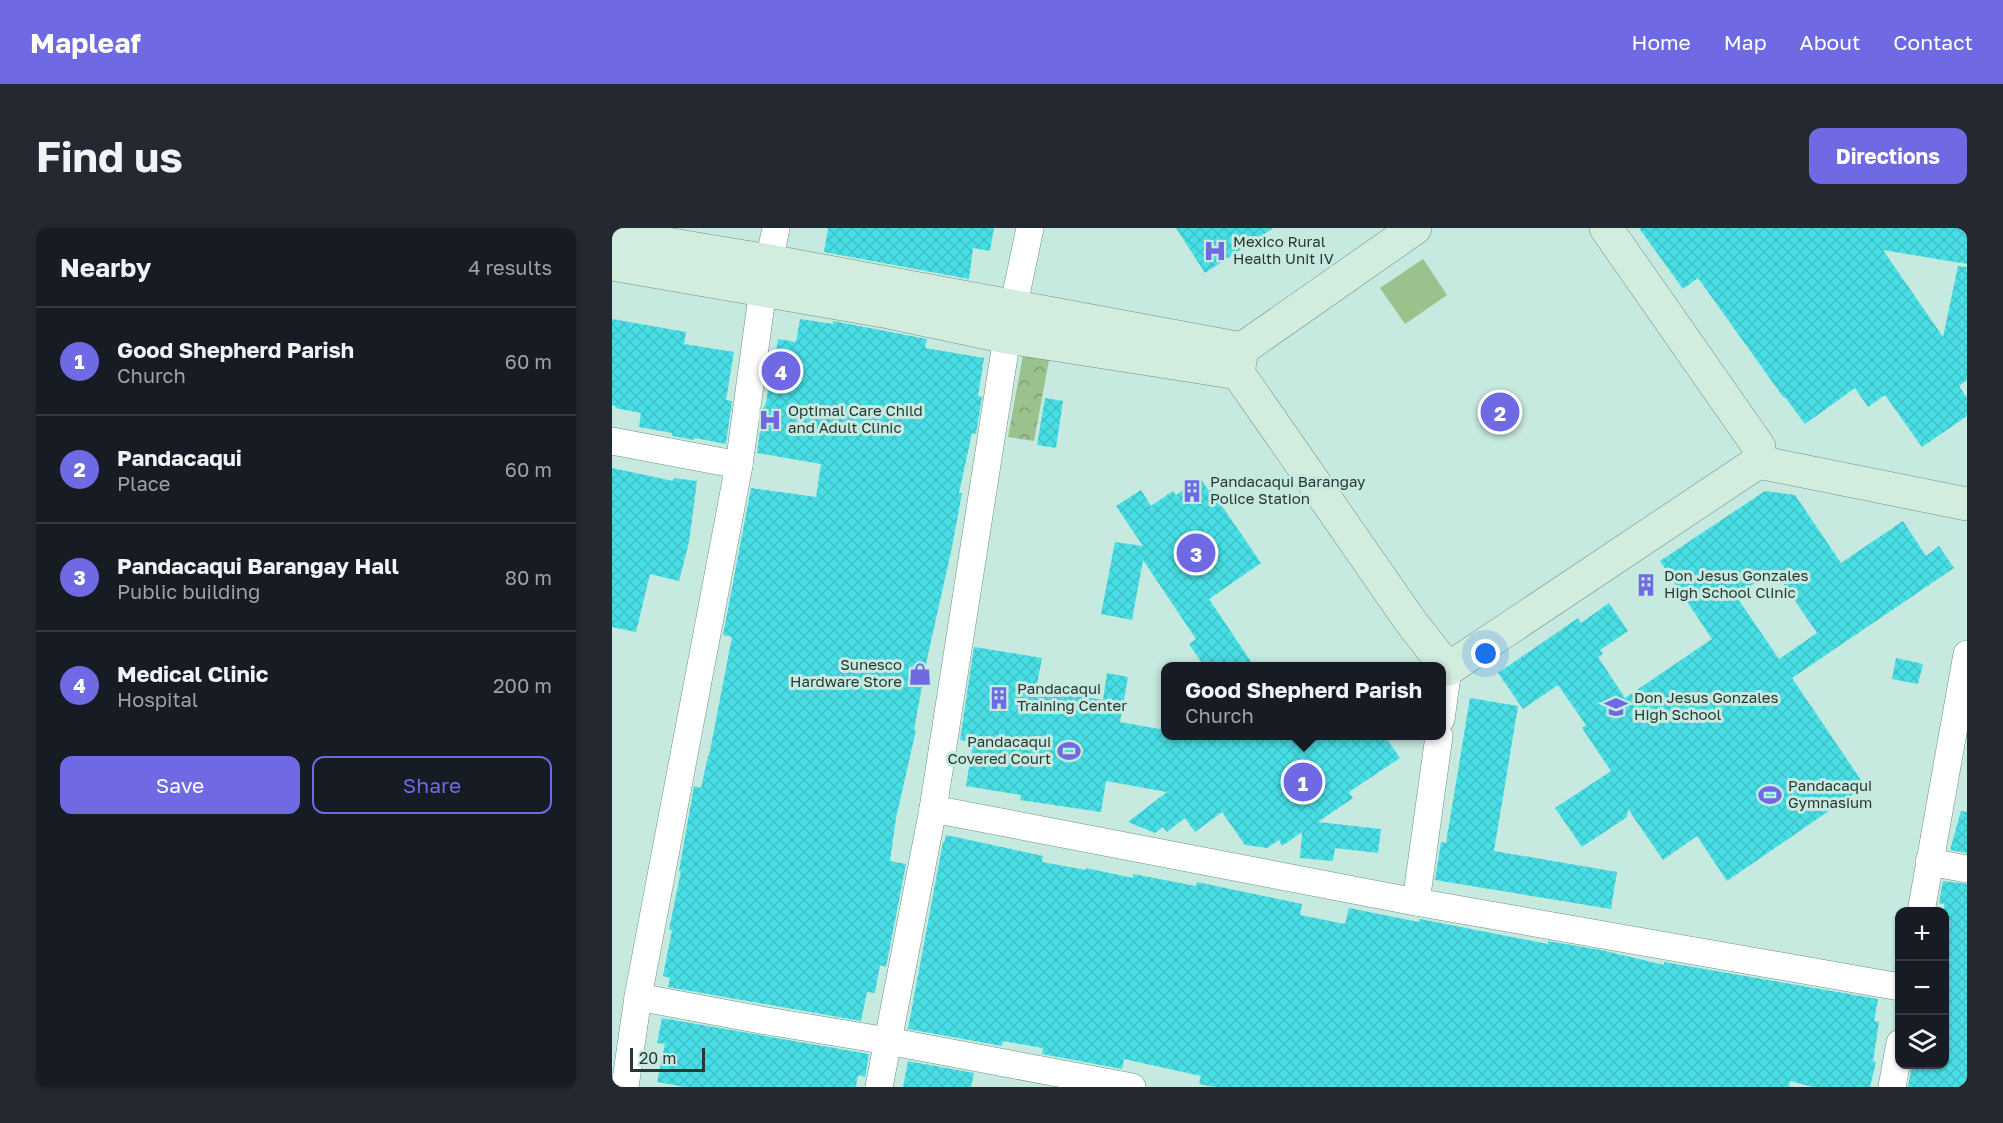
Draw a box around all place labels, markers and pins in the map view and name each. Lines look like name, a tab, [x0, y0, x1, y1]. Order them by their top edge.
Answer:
place label: Mexico Rural Health Unit IV	[1233, 232, 1334, 267]
hospital icon: Mexico Rural Health Unit IV	[1202, 238, 1228, 264]
pin: 4	[762, 348, 800, 394]
pin: 2	[1480, 390, 1520, 435]
place label: Optimal Care Child and Adult Clinic	[788, 401, 923, 436]
hospital icon: Optimal Care Child and Adult Clinic	[757, 407, 783, 433]
place label: Pandacaqui Barangay Police Station	[1210, 472, 1366, 507]
building icon: Pandacaqui Barangay Police Station	[1179, 478, 1205, 504]
pin: 3	[1176, 530, 1216, 576]
place label: Don Jesus Gonzales High School Clinic	[1664, 566, 1809, 601]
building icon: Don Jesus Gonzales High School Clinic	[1633, 572, 1659, 598]
place label: Sunesco Hardware Store	[790, 655, 902, 690]
shop icon: Sunesco Hardware Store	[907, 661, 933, 687]
place label: Pandacaqui Training Center	[1017, 679, 1127, 714]
building icon: Pandacaqui Training Center	[986, 685, 1012, 711]
place label: Don Jesus Gonzales High School	[1634, 688, 1779, 723]
school or university icon: Don Jesus Gonzales High School	[1603, 694, 1629, 720]
place label: Pandacaqui Covered Court	[947, 732, 1051, 767]
sports icon: Pandacaqui Covered Court	[1056, 738, 1082, 764]
pin: 1	[1284, 760, 1322, 804]
place label: Pandacaqui Gymnasium	[1788, 776, 1872, 811]
sports icon: Pandacaqui Gymnasium	[1757, 782, 1783, 808]

